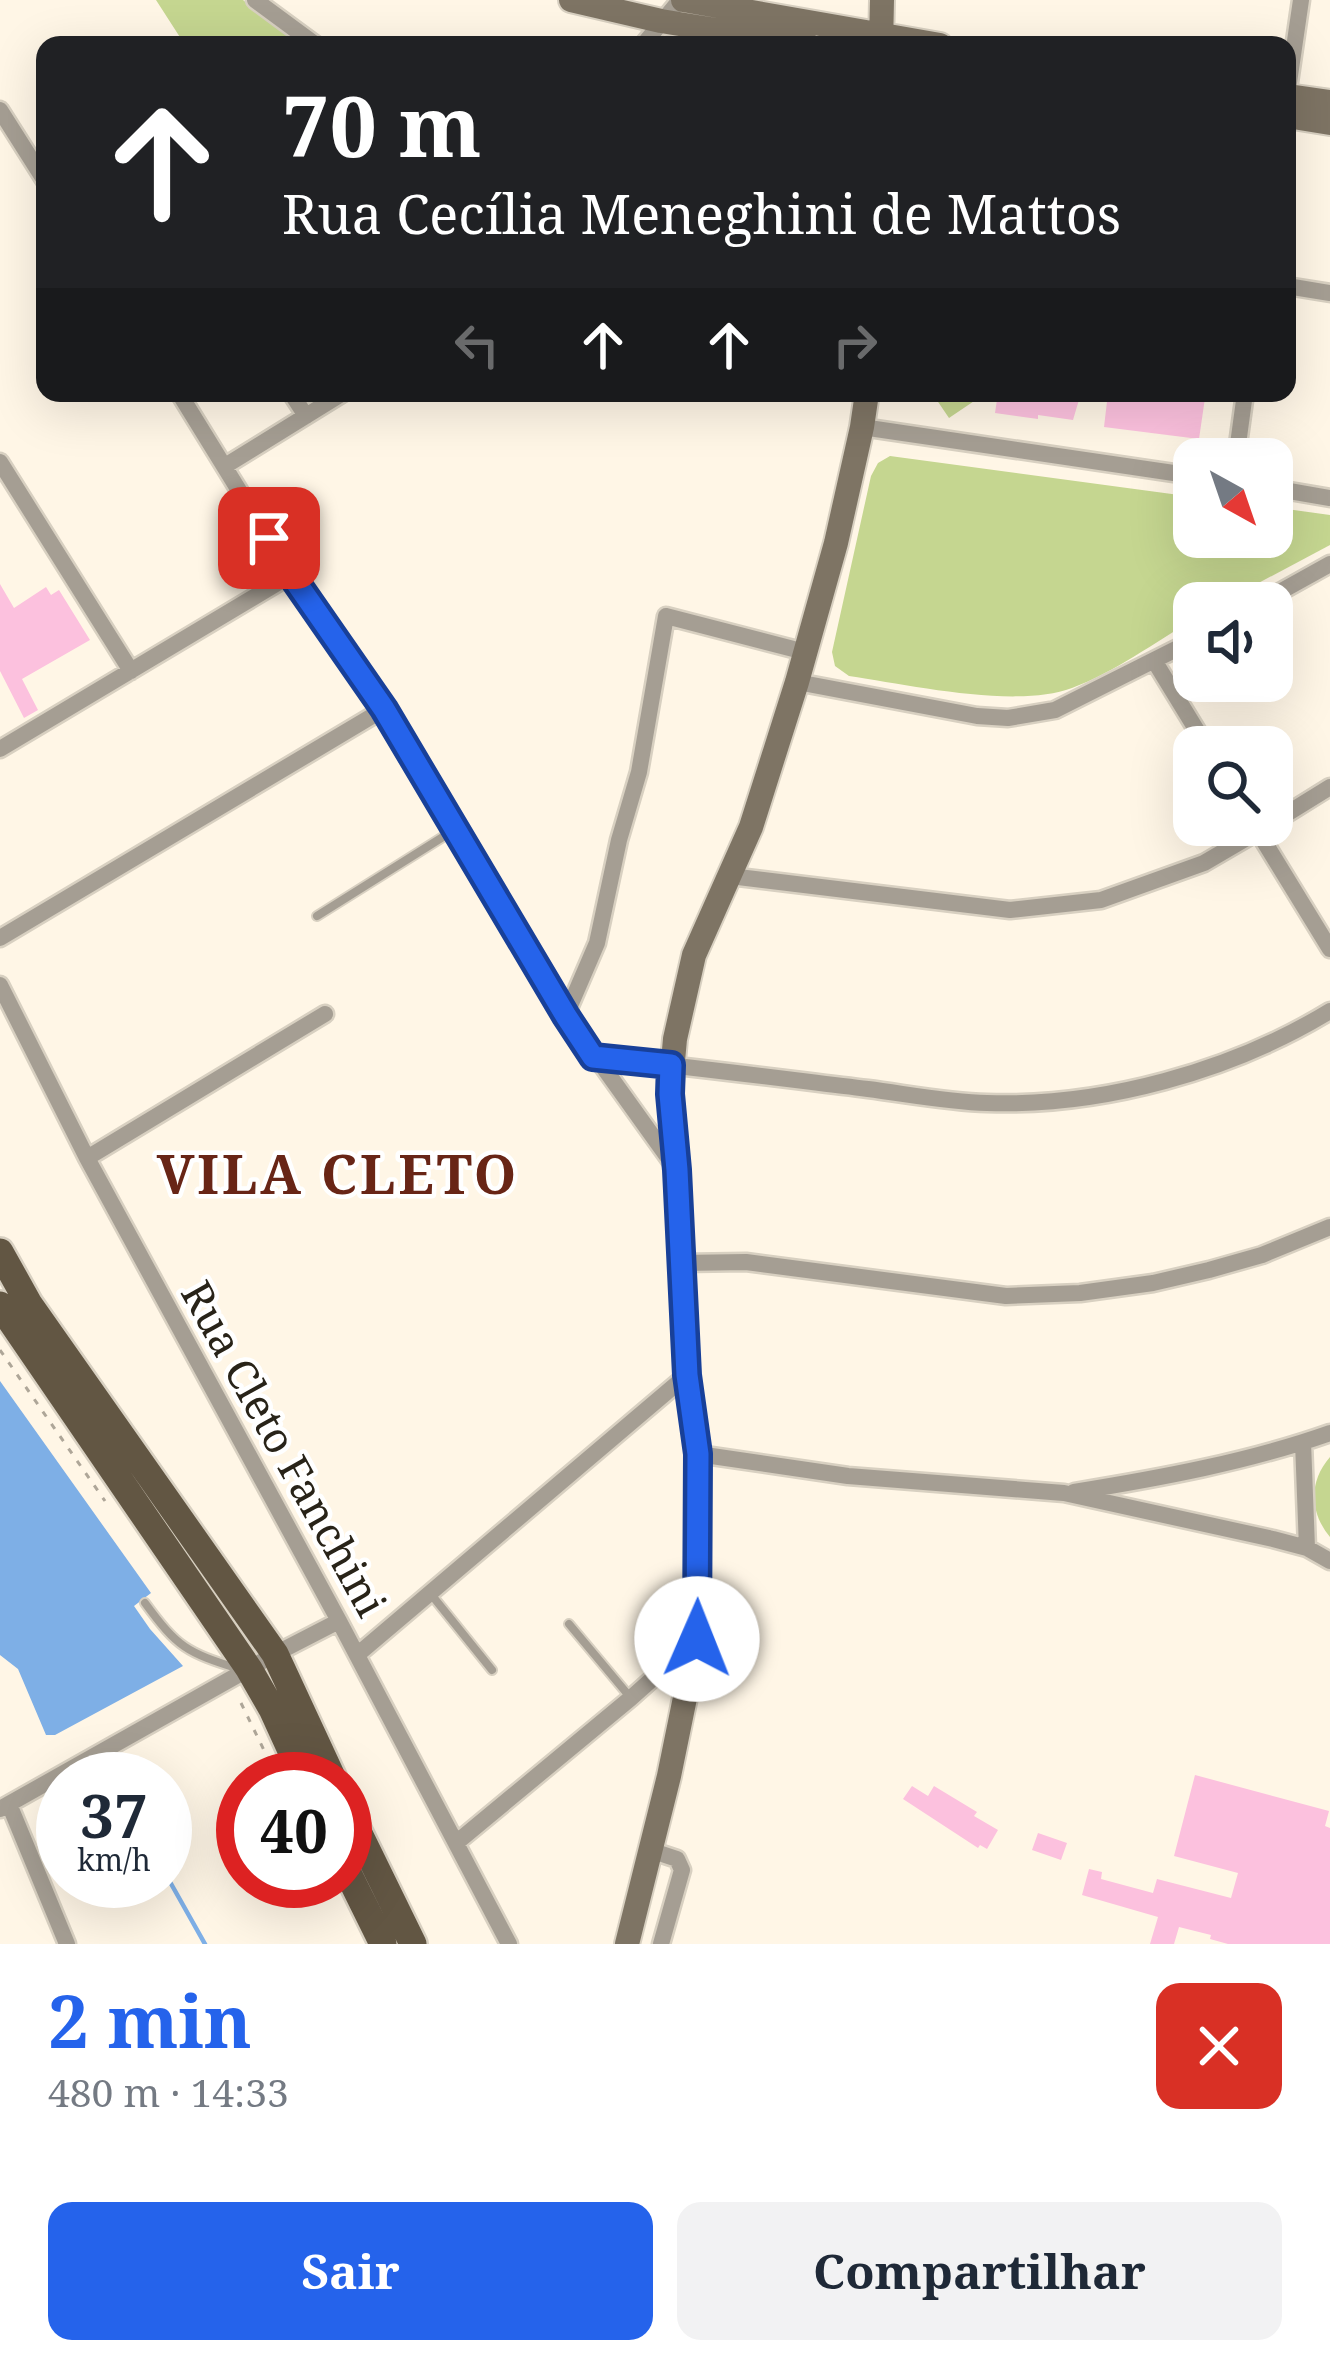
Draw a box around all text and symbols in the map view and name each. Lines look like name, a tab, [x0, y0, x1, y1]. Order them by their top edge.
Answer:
text: 70 m	[282, 67, 482, 182]
icon: ahead	[84, 84, 240, 240]
text: Rua Cecília Meneghini de Mattos	[282, 176, 1121, 250]
icon: left	[444, 312, 510, 378]
icon: ahead	[570, 312, 636, 378]
icon: ahead	[696, 312, 762, 378]
icon: right	[822, 312, 888, 378]
north arrow	[1173, 438, 1293, 558]
map controls	[1173, 438, 1293, 846]
pin	[218, 487, 320, 589]
icon: arrive	[236, 505, 302, 571]
button: sound	[1173, 582, 1293, 702]
button: search	[1173, 726, 1293, 846]
district label: VILA CLETO	[157, 1136, 519, 1210]
street label: Rua Cleto Fanchini	[169, 1270, 401, 1626]
position arrow	[634, 1576, 760, 1702]
speed limit sign: 40	[216, 1752, 372, 1908]
text: 37	[80, 1774, 148, 1856]
text: km/h	[77, 1839, 151, 1880]
text: 2 min	[48, 1971, 252, 2069]
button: close	[1156, 1983, 1282, 2109]
text: 480 m · 14:33	[48, 2065, 289, 2118]
button: Sair	[48, 2202, 653, 2340]
button: Compartilhar	[677, 2202, 1282, 2340]

